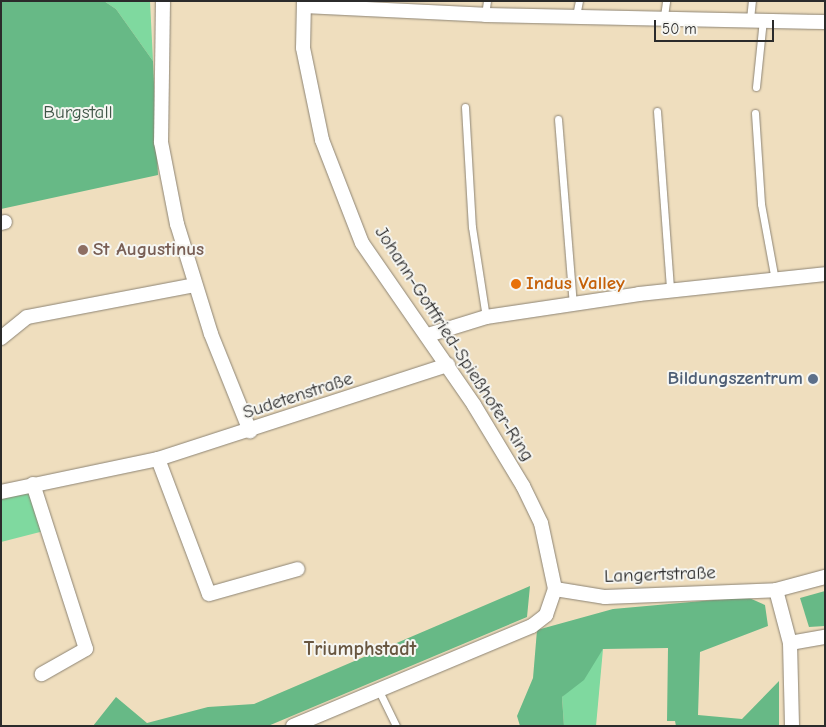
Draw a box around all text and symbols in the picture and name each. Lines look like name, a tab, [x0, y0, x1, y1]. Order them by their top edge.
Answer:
scale bar	[656, 10, 776, 42]
text: 50 m	[662, 20, 697, 38]
park label: Burgstall	[43, 102, 113, 124]
street label: Johann-Gottfried-Spießhofer-Ring	[369, 222, 539, 466]
place label: St Augustinus	[93, 239, 204, 261]
marker: St Augustinus	[77, 244, 89, 256]
place label: Indus Valley	[526, 273, 625, 295]
marker: Indus Valley	[510, 278, 522, 290]
street label: Sudetenstraße	[240, 367, 356, 425]
place label: Bildungszentrum	[667, 368, 803, 390]
marker: Bildungszentrum	[807, 373, 819, 385]
street label: Langertstraße	[604, 562, 716, 588]
district label: Triumphstadt	[304, 636, 416, 660]

